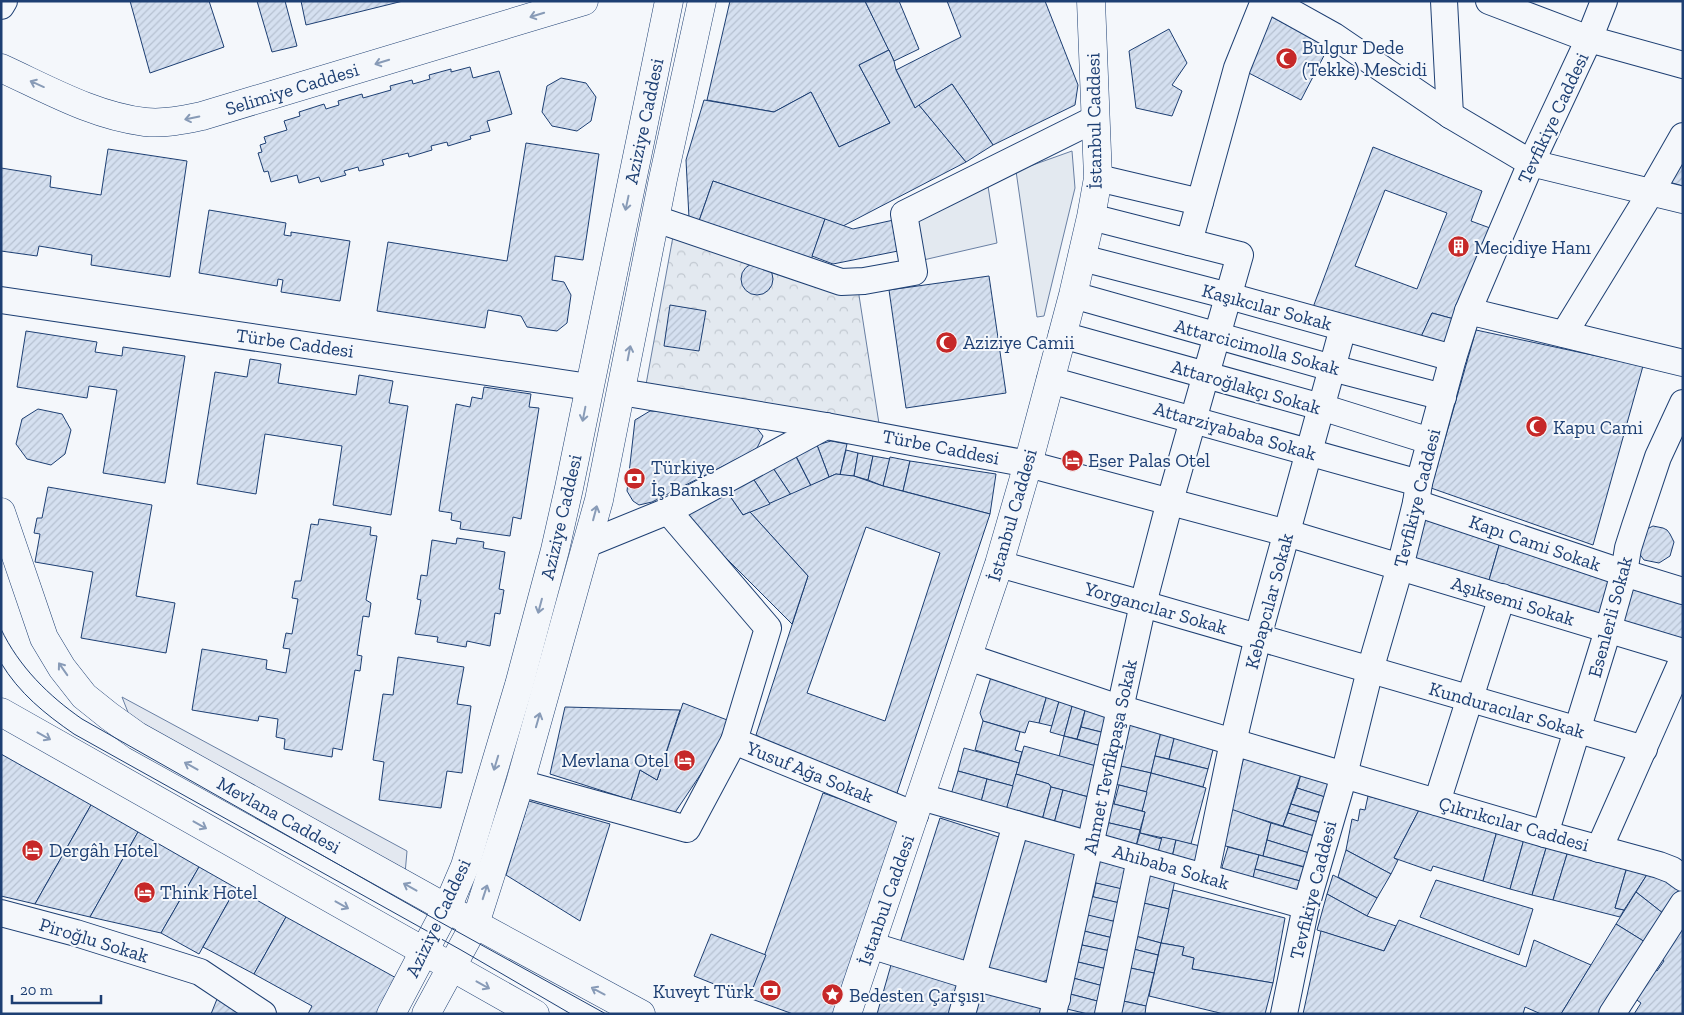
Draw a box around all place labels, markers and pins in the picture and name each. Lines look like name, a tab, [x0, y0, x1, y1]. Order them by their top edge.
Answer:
place label: Bulgur Dede (Tekke) Mescidi	[1302, 36, 1427, 81]
mosque icon: Bulgur Dede (Tekke) Mescidi	[1274, 46, 1298, 70]
building icon: Mecidiye Hanı	[1446, 235, 1470, 259]
place label: Mecidiye Hanı	[1474, 236, 1591, 259]
mosque icon: Aziziye Camii	[935, 330, 959, 354]
place label: Aziziye Camii	[963, 331, 1075, 354]
mosque icon: Kapu Cami	[1525, 415, 1549, 439]
place label: Kapu Cami	[1553, 416, 1643, 439]
hotel icon: Eser Palas Otel	[1060, 448, 1084, 472]
place label: Eser Palas Otel	[1088, 449, 1210, 472]
place label: Türkiye İş Bankası	[651, 456, 734, 501]
bank icon: Türkiye İş Bankası	[623, 466, 647, 490]
hotel icon: Mevlana Otel	[673, 748, 697, 772]
place label: Mevlana Otel	[561, 749, 669, 772]
hotel icon: Dergâh Hotel	[21, 838, 45, 862]
place label: Dergâh Hotel	[49, 839, 158, 862]
hotel icon: Think Hotel	[132, 880, 156, 904]
place label: Think Hotel	[160, 881, 258, 904]
bank icon: Kuveyt Türk	[758, 979, 782, 1003]
place label: Kuveyt Türk	[653, 980, 754, 1003]
place icon: Bedesten Çarşısı	[821, 983, 845, 1007]
place label: Bedesten Çarşısı	[849, 984, 985, 1007]

